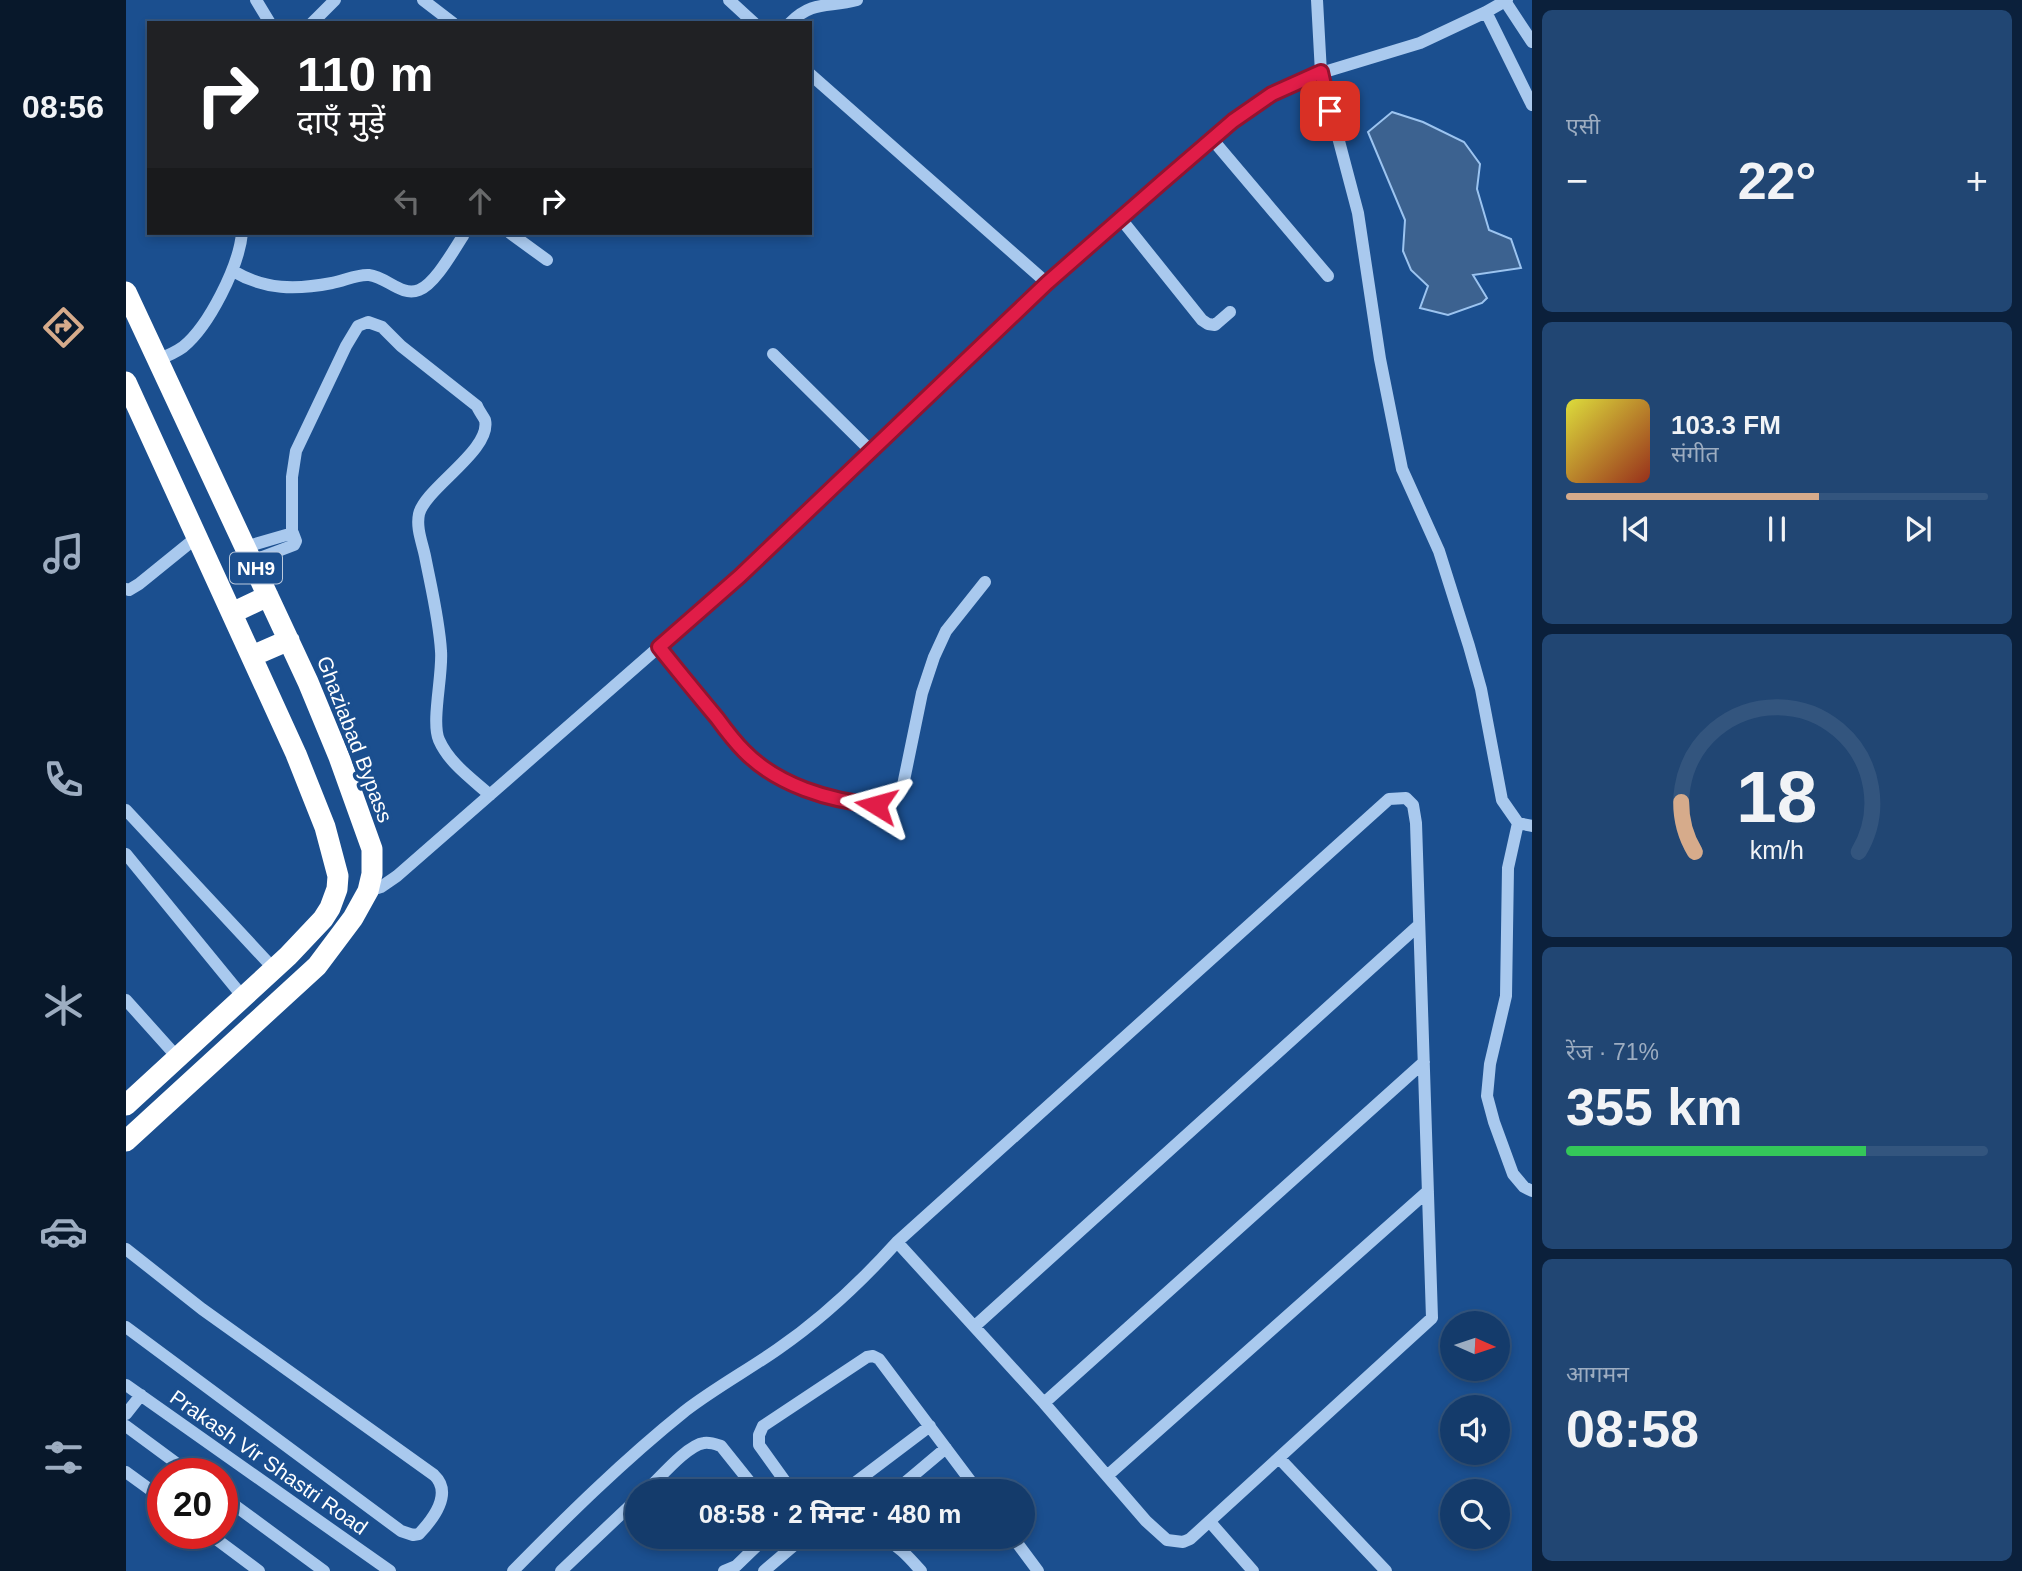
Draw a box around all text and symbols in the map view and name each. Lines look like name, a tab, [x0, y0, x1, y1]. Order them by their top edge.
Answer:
text: 110 m	[297, 47, 433, 101]
icon: right	[182, 49, 273, 140]
pin	[1300, 81, 1360, 141]
text: 08:56	[22, 89, 104, 125]
icon: arrive	[1311, 92, 1349, 130]
text: दाएँ मुड़ें	[297, 104, 385, 140]
text: एसी	[1566, 113, 1600, 139]
text: 22°	[1738, 152, 1816, 210]
text: −	[1566, 160, 1588, 202]
text: +	[1966, 160, 1988, 202]
icon: left	[388, 182, 426, 220]
icon: ahead	[461, 182, 499, 220]
icon: right	[534, 182, 572, 220]
icon: directions	[39, 303, 88, 352]
text: 103.3 FM	[1671, 410, 1781, 440]
text: संगीत	[1671, 441, 1719, 467]
icon: previous	[1617, 510, 1655, 548]
icon: pause	[1758, 510, 1796, 548]
icon: next	[1899, 510, 1937, 548]
icon: music	[39, 529, 88, 578]
road number: NH9	[230, 552, 282, 583]
street label: Ghaziabad Bypass	[313, 653, 397, 825]
icon: phone	[39, 755, 88, 804]
text: 18	[1737, 756, 1817, 837]
position arrow	[839, 768, 913, 842]
text: km/h	[1750, 835, 1804, 863]
icon: climate	[39, 981, 88, 1030]
text: रेंज · 71%	[1566, 1039, 1659, 1065]
text: 355 km	[1566, 1078, 1742, 1136]
icon: car	[39, 1207, 88, 1256]
north arrow	[1440, 1311, 1510, 1381]
map controls	[1440, 1311, 1510, 1549]
text: आगमन	[1566, 1361, 1629, 1387]
street label: Prakash Vir Shastri Road	[166, 1385, 372, 1539]
button: sound	[1440, 1395, 1510, 1465]
text: 08:58	[1566, 1400, 1699, 1458]
icon: filters	[39, 1433, 88, 1482]
speed limit sign: 20	[147, 1458, 238, 1549]
button: search	[1440, 1479, 1510, 1549]
text: 08:58 · 2 मिनट · 480 m	[699, 1499, 961, 1529]

